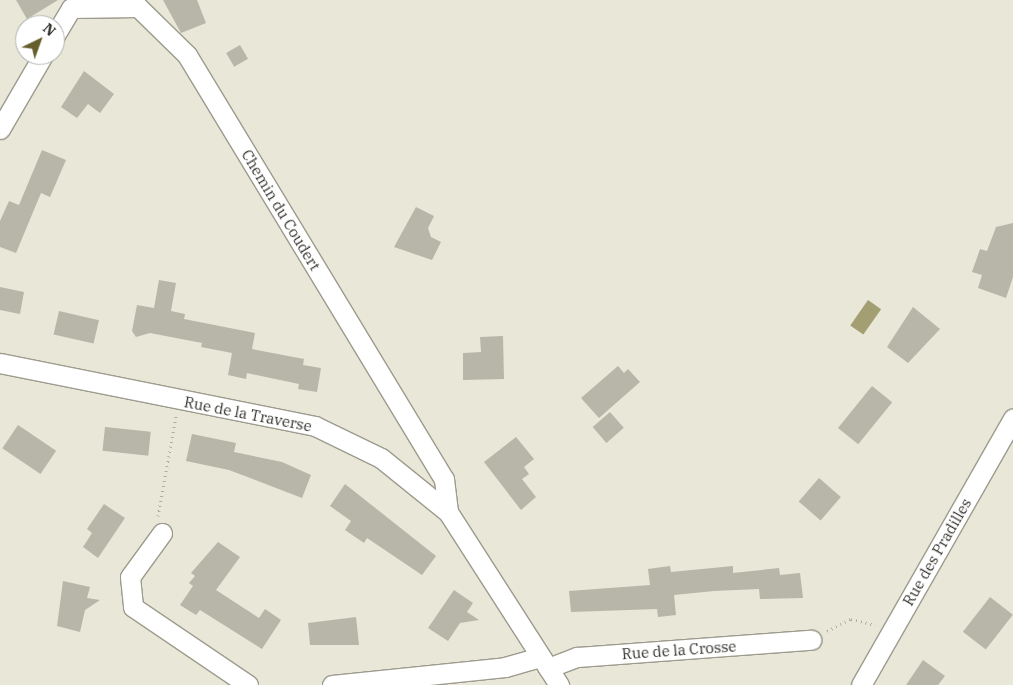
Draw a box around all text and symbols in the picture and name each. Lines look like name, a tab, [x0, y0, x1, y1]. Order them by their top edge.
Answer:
north arrow	[15, 15, 65, 65]
text: N	[39, 19, 60, 40]
street label: Chemin du Coudert	[238, 146, 324, 274]
street label: Rue de la Traverse	[183, 393, 313, 435]
street label: Rue des Pradilles	[899, 495, 975, 609]
street label: Rue de la Crosse	[621, 637, 737, 663]

